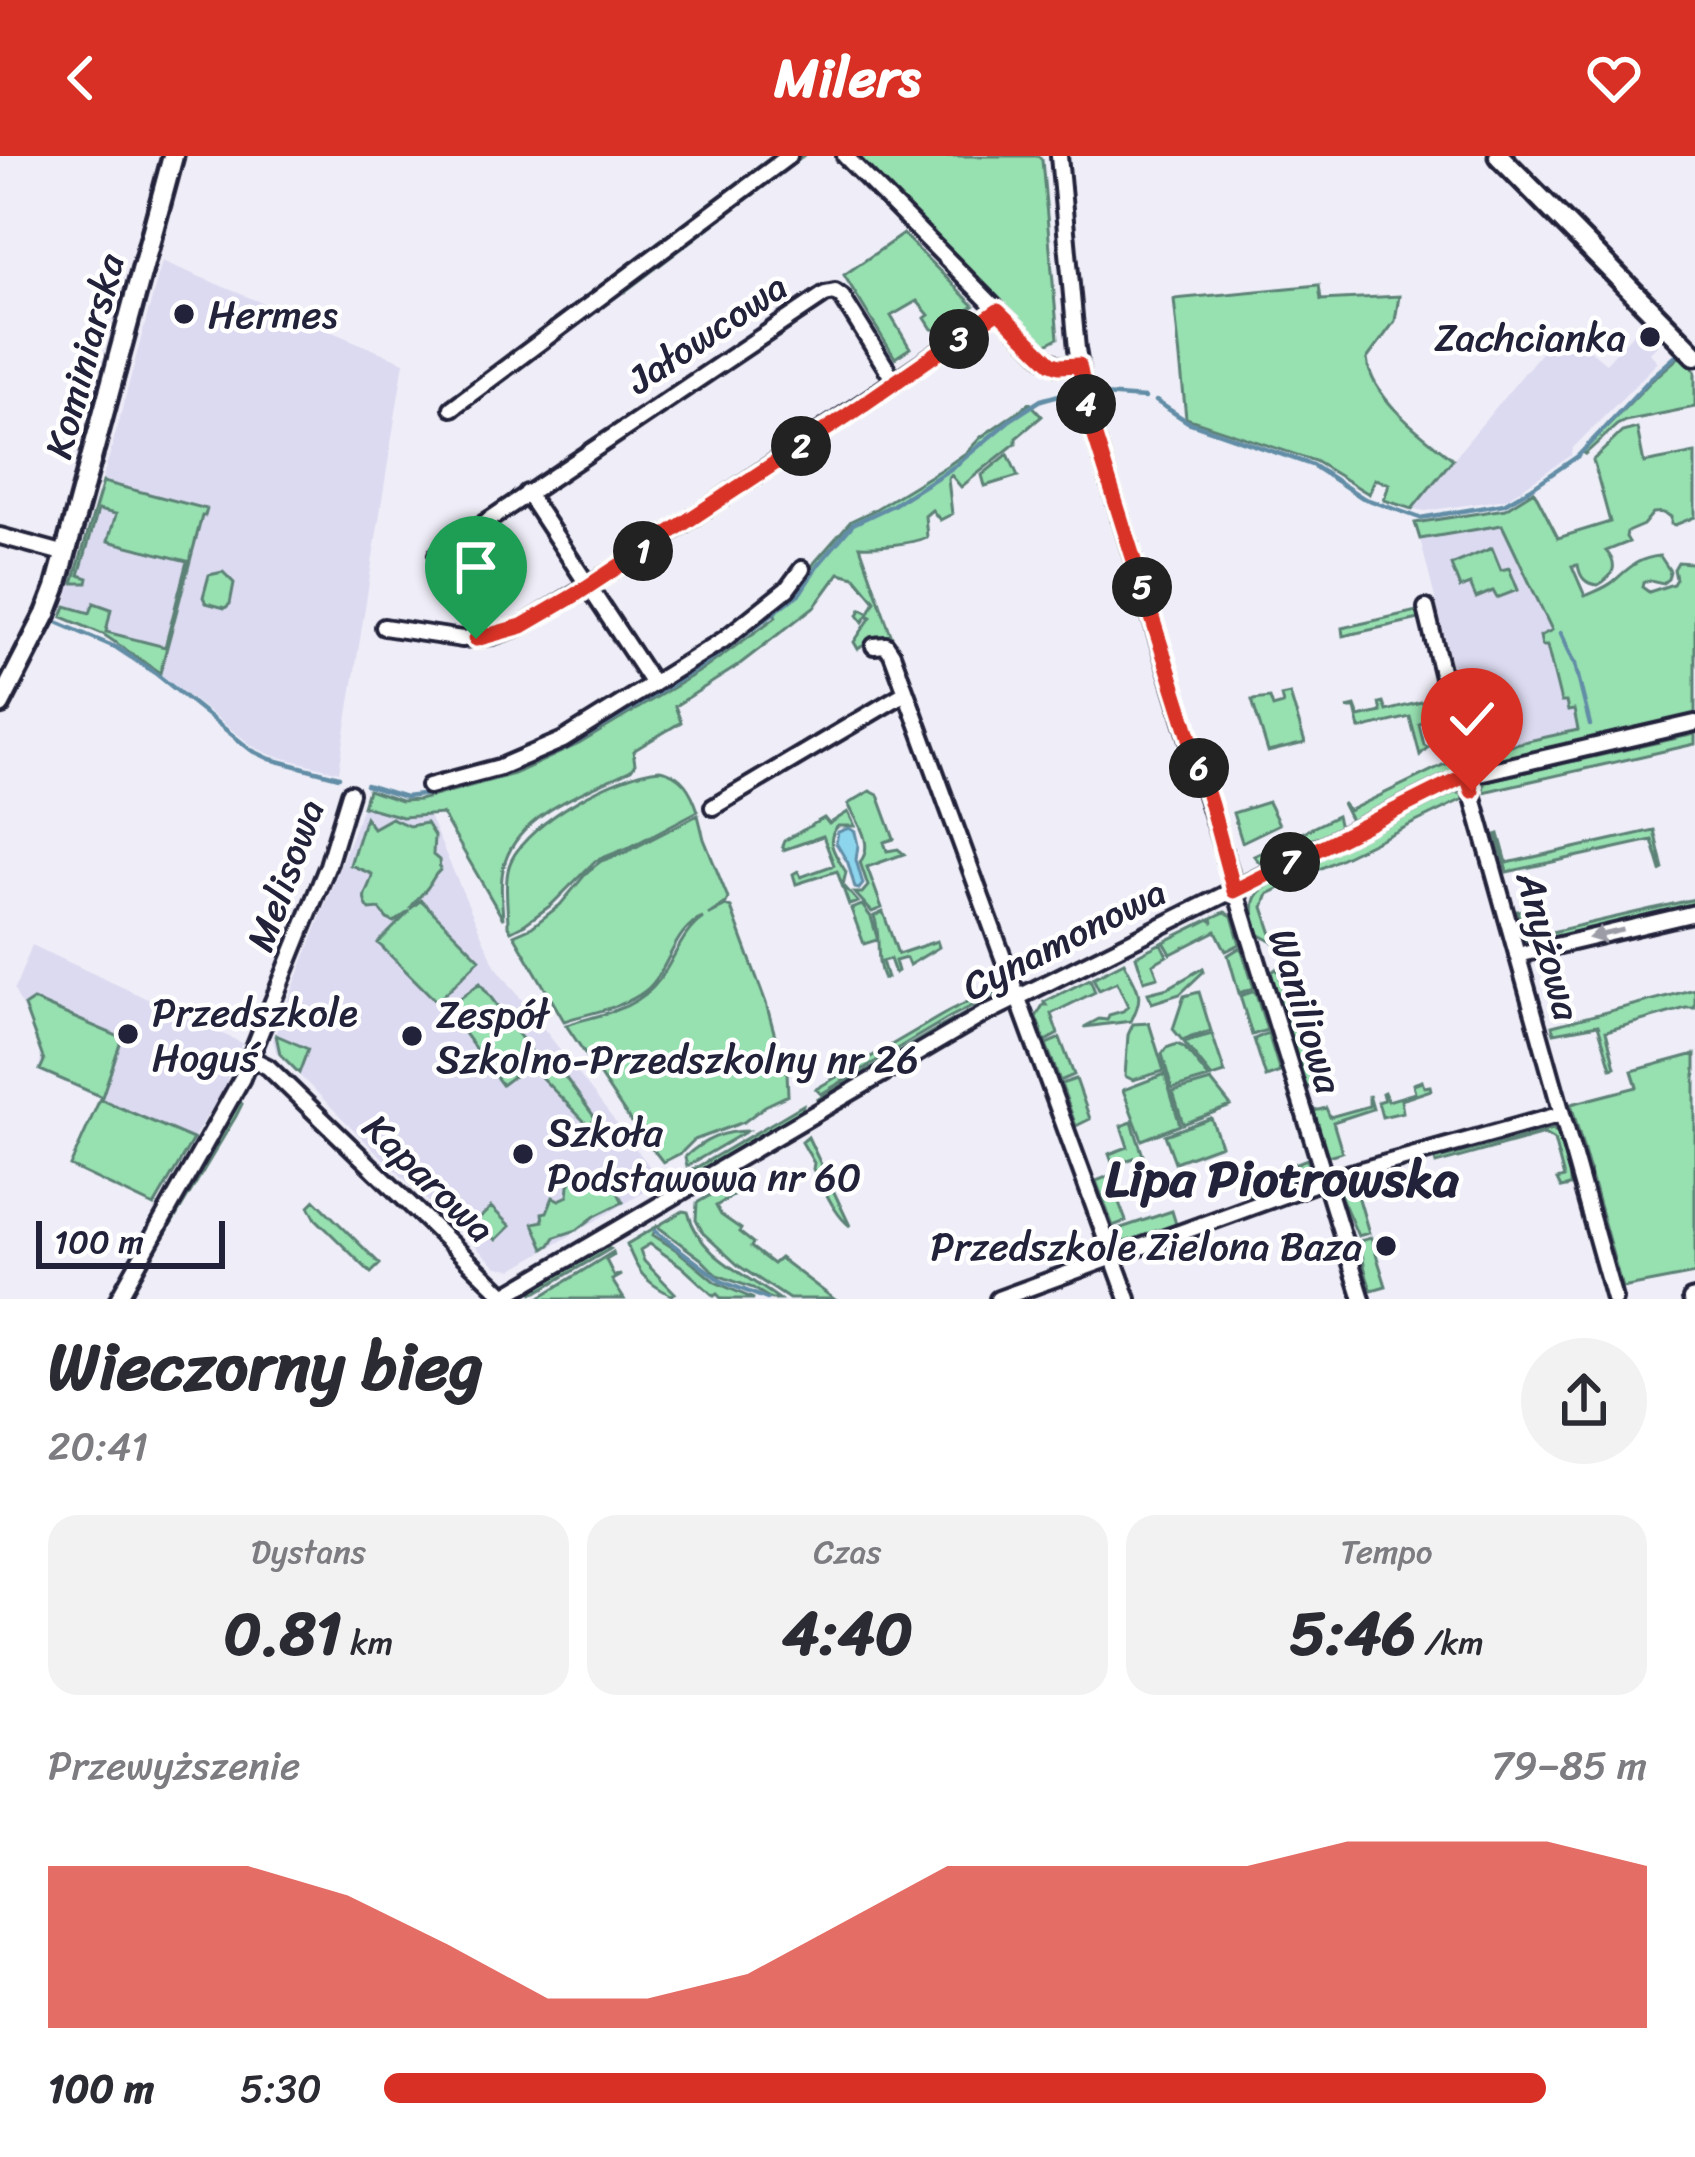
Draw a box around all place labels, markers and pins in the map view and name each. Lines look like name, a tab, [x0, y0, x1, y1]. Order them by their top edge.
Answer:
place label: Hermes	[208, 280, 338, 349]
marker: Hermes	[171, 301, 197, 327]
place label: Zachcianka	[1434, 303, 1626, 372]
pin: 3	[929, 309, 989, 369]
marker: Zachcianka	[1637, 324, 1663, 350]
pin: 4	[1056, 374, 1116, 434]
pin: 2	[771, 416, 831, 476]
pin	[425, 516, 527, 639]
pin: 1	[613, 521, 673, 581]
pin: 5	[1112, 557, 1172, 617]
pin	[1421, 668, 1523, 791]
pin: 6	[1169, 738, 1229, 798]
pin: 7	[1260, 832, 1320, 892]
place label: Przedszkole Hoguś	[152, 978, 358, 1092]
place label: Zespół Szkolno-Przedszkolny nr 26	[436, 980, 919, 1094]
marker: Przedszkole Hoguś	[115, 1021, 141, 1047]
marker: Zespół Szkolno-Przedszkolny nr 26	[399, 1023, 425, 1049]
place label: Szkoła Podstawowa nr 60	[547, 1098, 861, 1212]
marker: Szkoła Podstawowa nr 60	[510, 1141, 536, 1167]
place label: Przedszkole Zielona Baza	[931, 1212, 1362, 1281]
marker: Przedszkole Zielona Baza	[1373, 1233, 1399, 1259]

